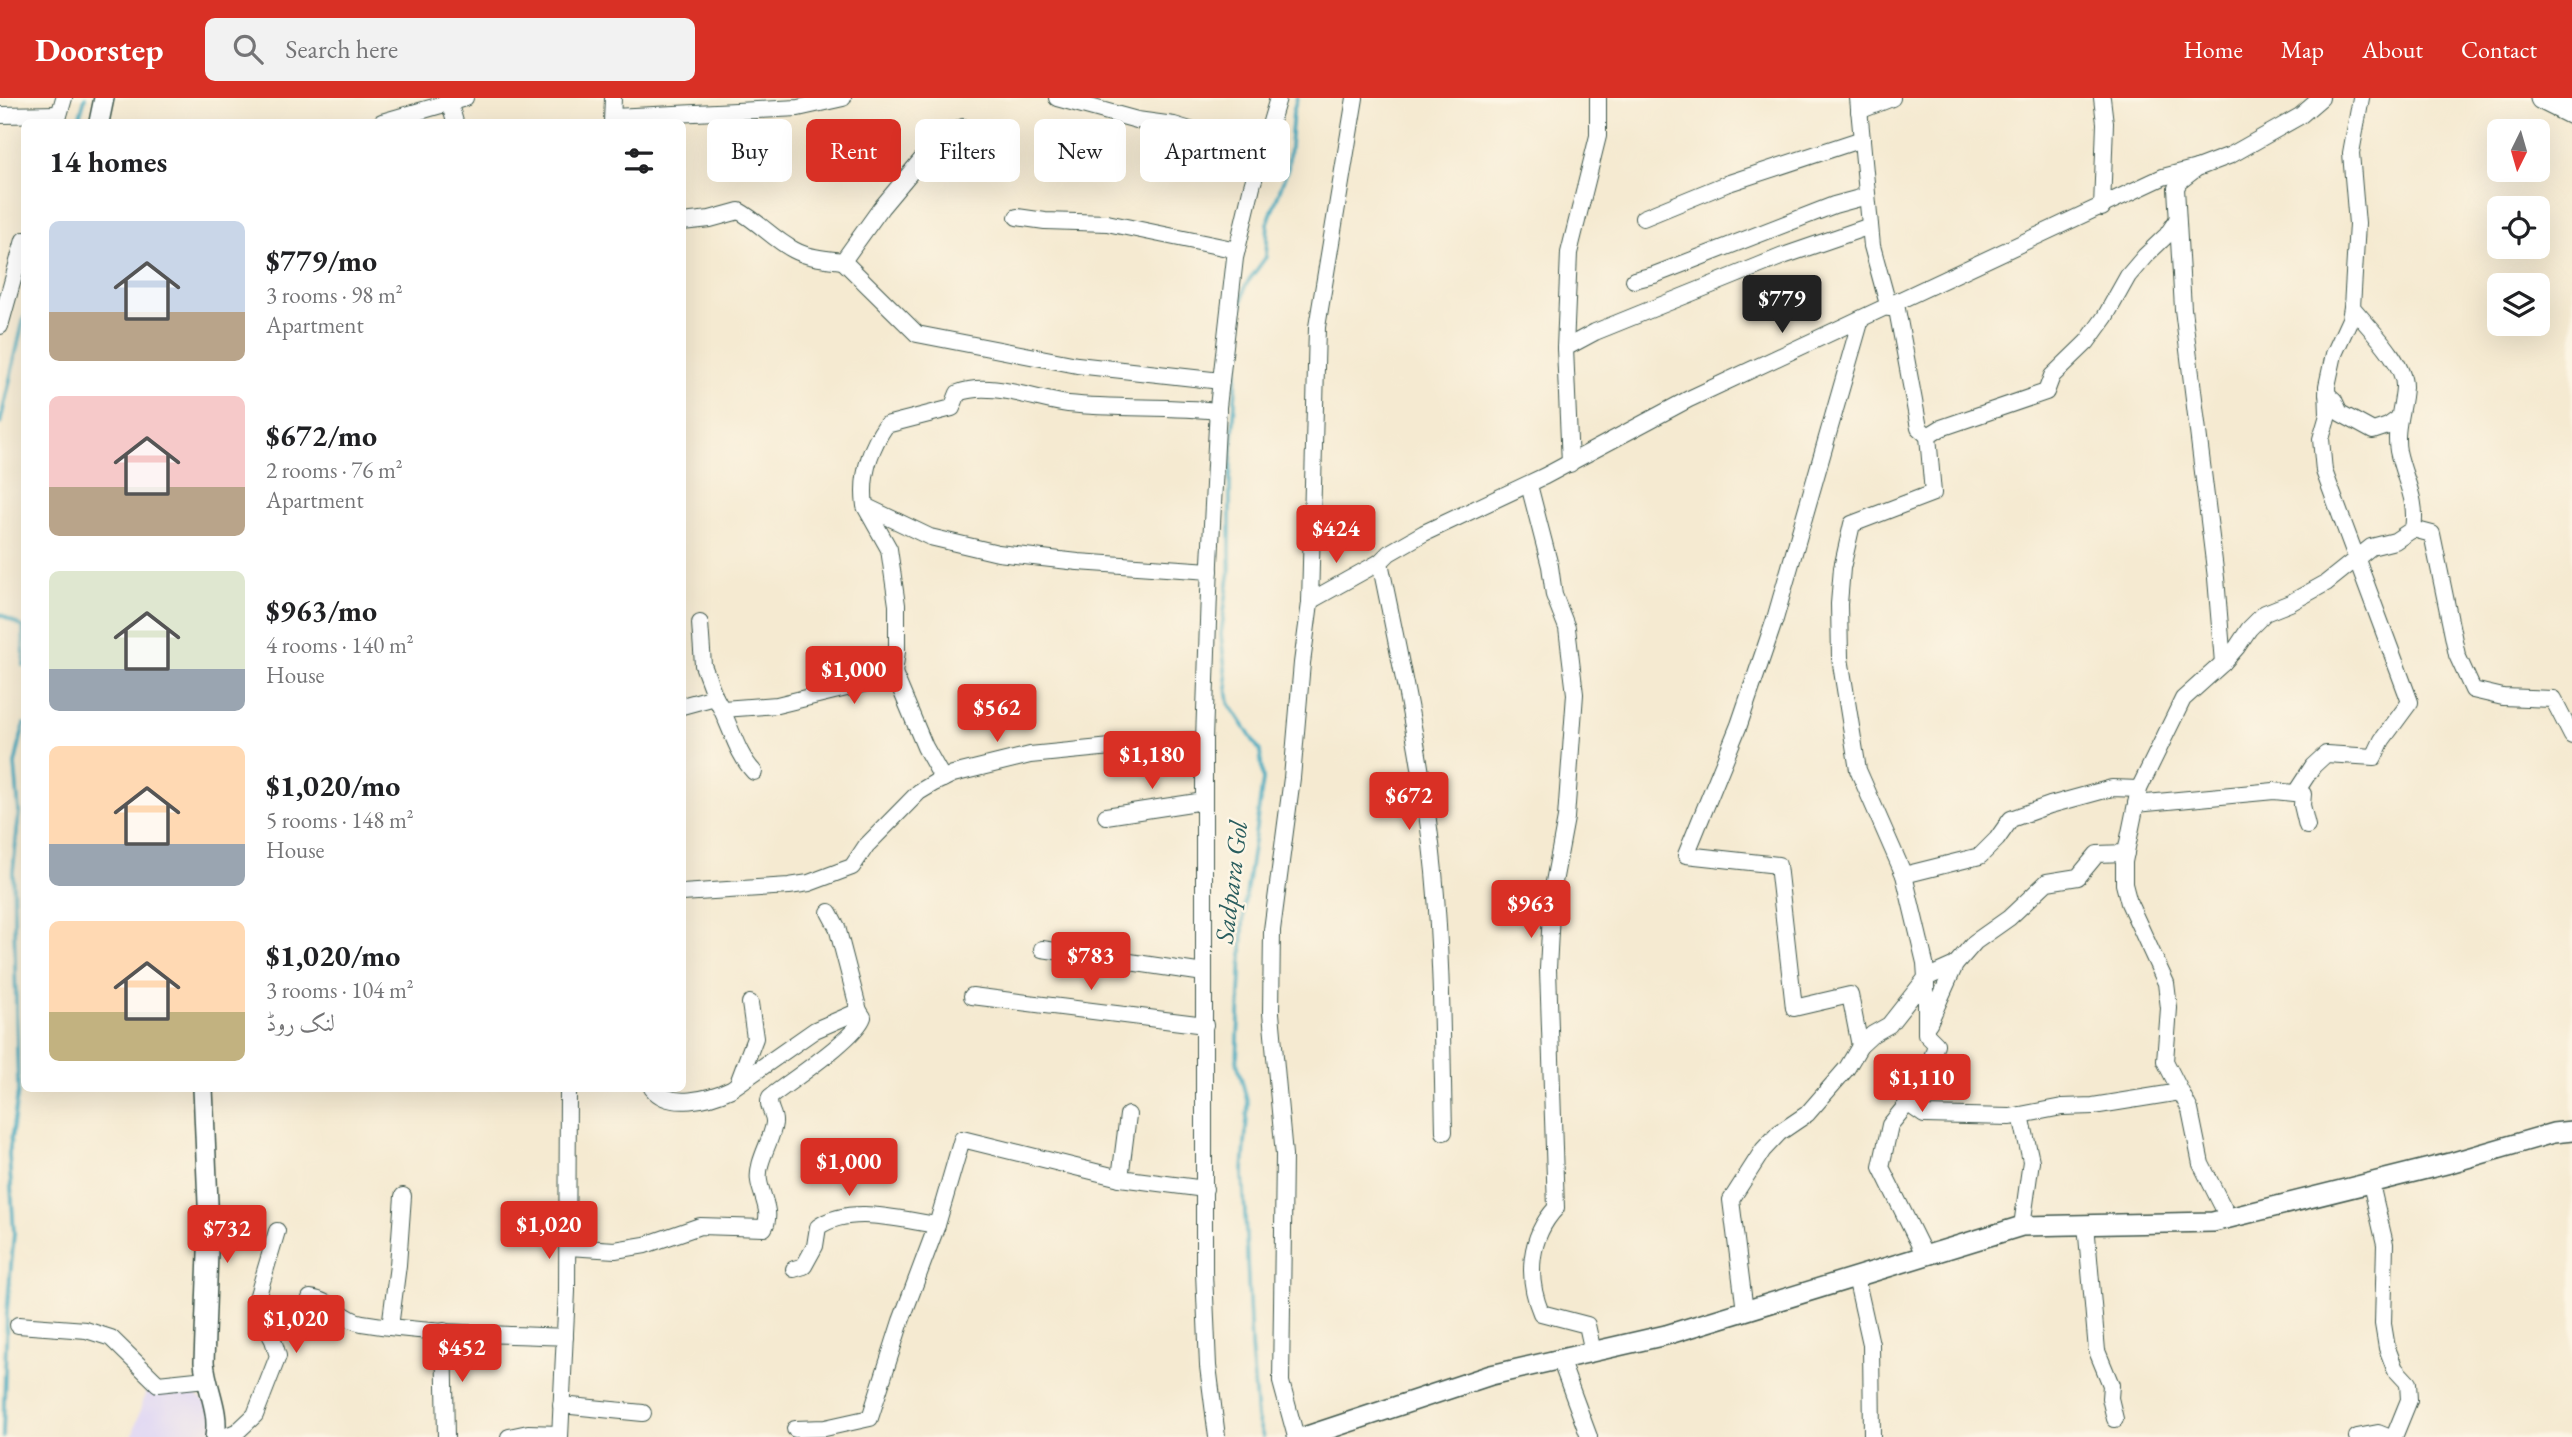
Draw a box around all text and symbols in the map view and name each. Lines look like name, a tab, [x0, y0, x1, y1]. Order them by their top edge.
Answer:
search box	[205, 18, 695, 81]
text: Doorstep	[35, 28, 163, 71]
icon: search	[229, 30, 267, 68]
text: Search here	[285, 32, 398, 66]
text: Home	[2183, 34, 2243, 65]
text: Map	[2281, 34, 2324, 65]
text: About	[2362, 34, 2423, 65]
text: Contact	[2461, 34, 2537, 65]
chip: Buy	[707, 119, 792, 182]
chip: Rent	[806, 119, 901, 182]
chip: Filters	[915, 119, 1020, 182]
chip: New	[1034, 119, 1126, 182]
chip: Apartment	[1140, 119, 1290, 182]
north arrow	[2487, 119, 2550, 182]
map controls	[2487, 119, 2550, 336]
text: 14 homes	[49, 142, 167, 181]
icon: filters	[620, 142, 658, 180]
button: locate	[2487, 196, 2550, 259]
text: $779/mo	[266, 241, 377, 280]
icon: home	[105, 249, 189, 333]
button: layers	[2487, 273, 2550, 336]
pin: $779	[1741, 275, 1823, 335]
text: 3 rooms · 98 m²	[266, 280, 403, 310]
text: $779	[1758, 283, 1806, 313]
text: Apartment	[266, 310, 364, 340]
text: $672/mo	[266, 416, 377, 455]
icon: home	[105, 424, 189, 508]
text: 2 rooms · 76 m²	[266, 455, 403, 485]
text: Apartment	[266, 485, 364, 515]
pin: $424	[1295, 505, 1377, 565]
text: $424	[1312, 513, 1360, 543]
text: $963/mo	[266, 591, 377, 630]
icon: home	[105, 599, 189, 683]
text: 4 rooms · 140 m²	[266, 630, 414, 660]
pin: $1,000	[797, 646, 911, 706]
text: $1,000	[822, 654, 886, 684]
text: House	[266, 660, 325, 690]
pin: $562	[956, 684, 1038, 744]
text: $562	[973, 692, 1021, 722]
pin: $1,180	[1095, 732, 1209, 791]
text: $1,180	[1120, 739, 1184, 769]
text: $1,020/mo	[266, 766, 400, 805]
pin: $672	[1368, 772, 1450, 832]
icon: home	[105, 774, 189, 858]
text: $672	[1385, 780, 1433, 810]
text: 5 rooms · 148 m²	[266, 805, 414, 835]
water label: Sadpara Gol	[1206, 818, 1255, 946]
text: House	[266, 835, 325, 865]
pin: $963	[1490, 880, 1572, 940]
text: $963	[1507, 888, 1555, 918]
pin: $783	[1050, 932, 1132, 992]
text: $1,020/mo	[266, 936, 400, 975]
text: $783	[1067, 940, 1115, 970]
icon: home	[105, 949, 189, 1033]
text: 3 rooms · 104 m²	[266, 975, 414, 1005]
text: لنک روڈ	[266, 1008, 335, 1038]
pin: $1,110	[1865, 1054, 1979, 1114]
text: $1,110	[1890, 1062, 1954, 1092]
pin: $1,000	[792, 1138, 906, 1198]
text: $1,000	[817, 1146, 881, 1176]
pin: $1,020	[492, 1202, 606, 1261]
pin: $732	[186, 1206, 268, 1265]
text: $1,020	[517, 1209, 581, 1239]
text: $732	[203, 1213, 251, 1243]
pin: $1,020	[239, 1296, 353, 1355]
text: $1,020	[264, 1303, 328, 1333]
pin: $452	[421, 1324, 503, 1384]
text: $452	[438, 1332, 486, 1362]

